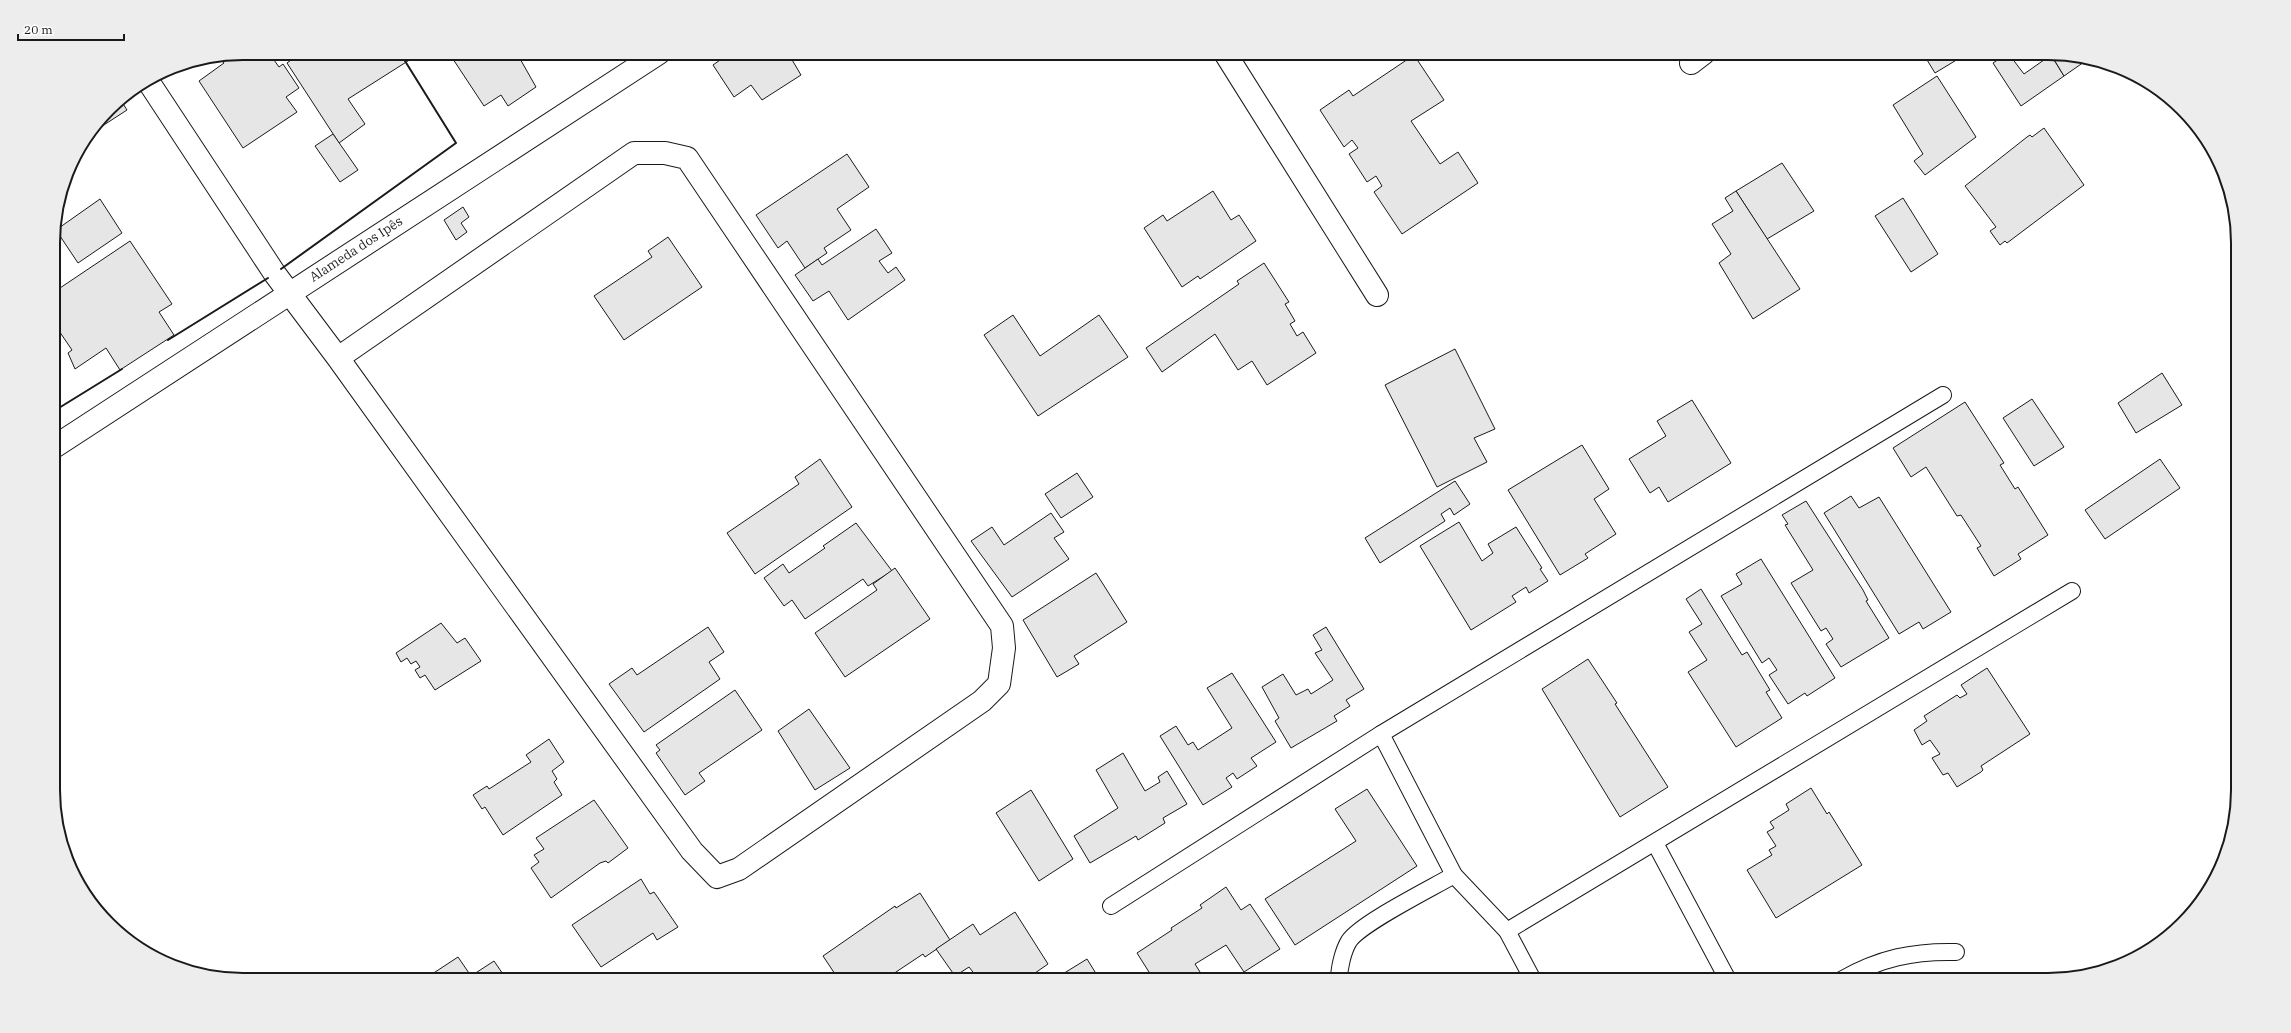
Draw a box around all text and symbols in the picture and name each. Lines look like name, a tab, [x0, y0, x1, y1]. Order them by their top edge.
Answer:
scale bar	[18, 16, 124, 42]
text: 20 m	[24, 22, 53, 37]
street label: Alameda dos Ipês	[306, 213, 406, 285]

